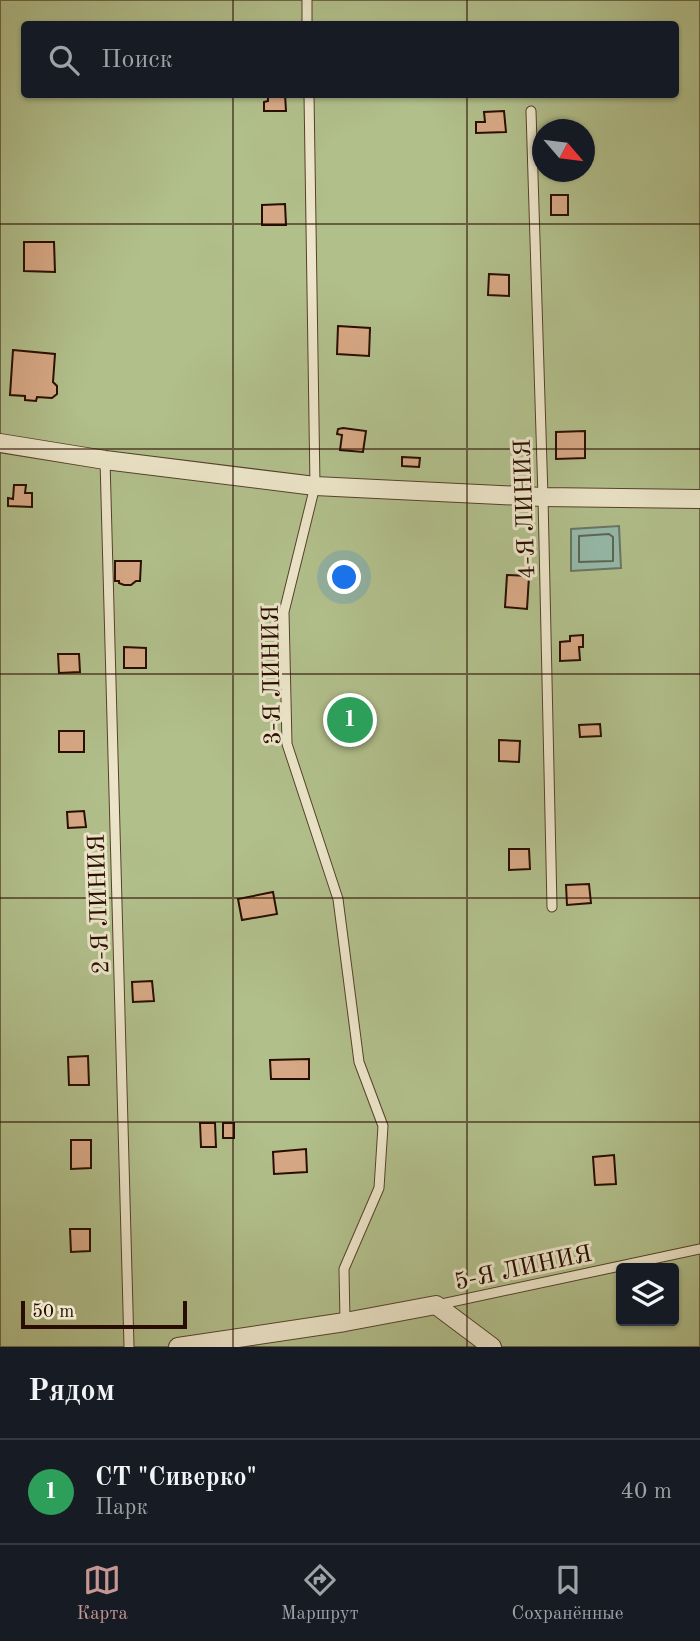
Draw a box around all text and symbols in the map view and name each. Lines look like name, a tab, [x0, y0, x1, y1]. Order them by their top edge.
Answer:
search box	[21, 21, 679, 98]
icon: search	[45, 41, 83, 79]
text: Поиск	[101, 47, 173, 73]
north arrow	[532, 119, 595, 182]
street label: 4-Я ЛИНИЯ	[512, 439, 540, 579]
your location	[327, 560, 361, 594]
street label: 3-Я ЛИНИЯ	[260, 605, 286, 745]
pin: 1	[327, 694, 373, 746]
street label: 2-Я ЛИНИЯ	[86, 834, 114, 974]
street label: 5-Я ЛИНИЯ	[452, 1243, 594, 1295]
map controls	[616, 1263, 679, 1326]
button: layers	[616, 1263, 679, 1326]
scale bar	[21, 1298, 187, 1330]
text: 50 m	[32, 1303, 74, 1322]
text: Рядом	[28, 1377, 115, 1407]
text: СТ "Сиверко"	[95, 1465, 257, 1491]
text: 1	[44, 1480, 58, 1503]
text: 40 m	[621, 1480, 672, 1503]
text: Парк	[95, 1496, 148, 1519]
tab: Карта	[76, 1561, 128, 1626]
tab: Маршрут	[281, 1561, 359, 1626]
tab: Сохранённые	[512, 1561, 624, 1626]

